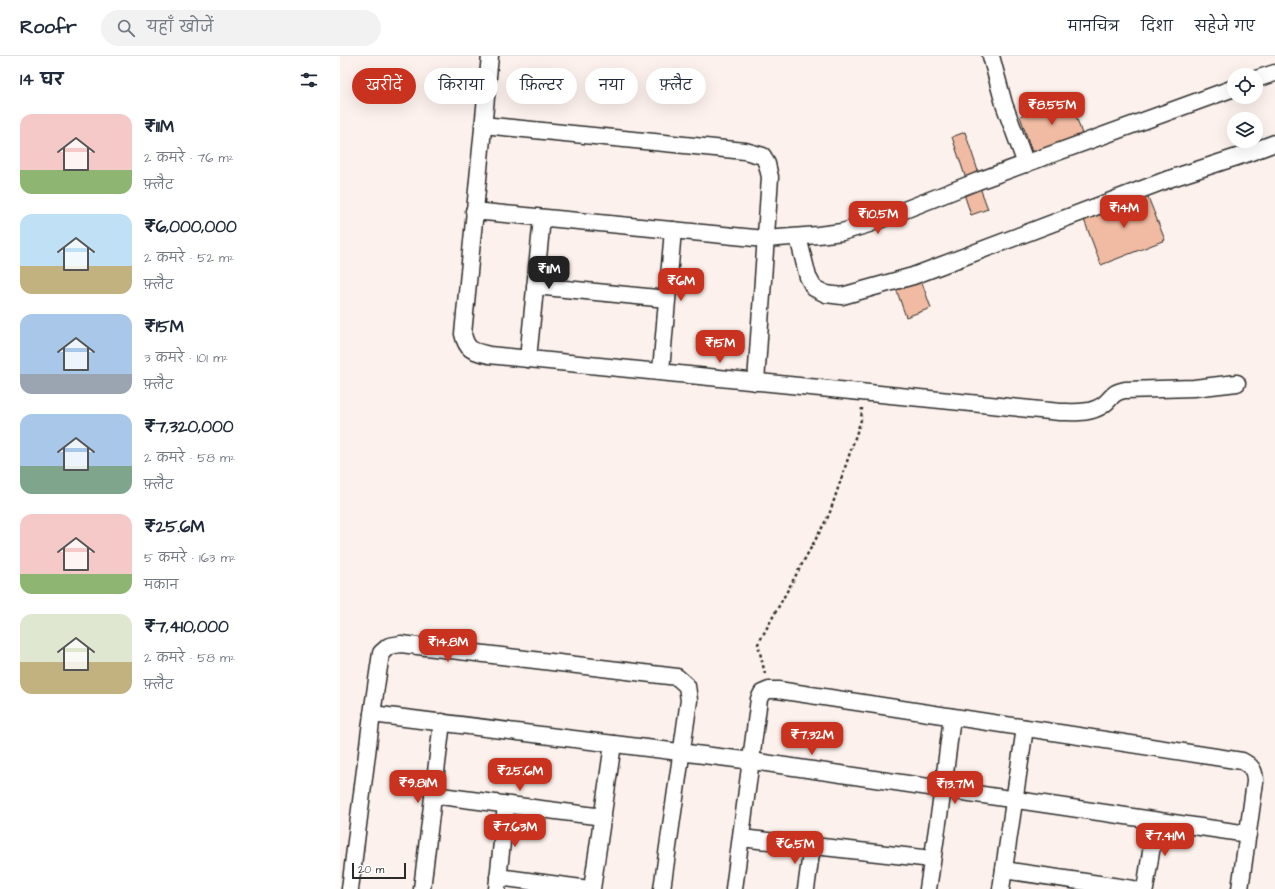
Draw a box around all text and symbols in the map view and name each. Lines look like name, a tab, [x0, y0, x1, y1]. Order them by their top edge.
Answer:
search box	[101, 10, 381, 46]
text: Roofr	[20, 14, 77, 41]
icon: search	[115, 17, 137, 39]
text: यहाँ खोजें	[147, 17, 213, 38]
text: मानचित्र	[1068, 17, 1119, 37]
text: दिशा	[1141, 17, 1173, 37]
text: सहेजे गए	[1195, 17, 1255, 37]
text: 14 घर	[20, 68, 63, 92]
chip: खरीदें	[352, 68, 416, 104]
chip: किराया	[424, 68, 498, 104]
chip: फ़िल्टर	[506, 68, 577, 104]
chip: नया	[585, 68, 638, 104]
chip: फ़्लैट	[646, 68, 706, 104]
map controls	[1227, 68, 1263, 148]
button: locate	[1227, 68, 1263, 104]
icon: filters	[298, 69, 320, 91]
pin: ₹8.55M	[1019, 92, 1085, 126]
text: ₹8.55M	[1028, 96, 1076, 114]
button: layers	[1227, 112, 1263, 148]
text: ₹11M	[144, 115, 174, 139]
icon: home	[52, 130, 100, 178]
text: 2 कमरे · 76 m²	[144, 149, 234, 167]
text: फ़्लैट	[144, 176, 174, 194]
pin: ₹14M	[1100, 195, 1148, 229]
text: ₹14M	[1109, 199, 1139, 217]
pin: ₹10.5M	[845, 201, 911, 235]
text: ₹10.5M	[858, 205, 898, 223]
text: ₹6,000,000	[144, 215, 237, 239]
icon: home	[52, 230, 100, 278]
text: 2 कमरे · 52 m²	[144, 249, 234, 267]
pin: ₹11M	[525, 256, 573, 290]
text: ₹11M	[538, 260, 561, 278]
pin: ₹6M	[662, 268, 700, 302]
text: ₹6M	[667, 272, 695, 290]
text: फ़्लैट	[144, 276, 174, 294]
text: ₹15M	[144, 315, 184, 339]
icon: home	[52, 330, 100, 378]
pin: ₹15M	[696, 330, 744, 364]
text: ₹15M	[705, 334, 735, 352]
text: 3 कमरे · 101 m²	[144, 349, 228, 367]
text: फ़्लैट	[144, 376, 174, 394]
text: ₹7,320,000	[144, 415, 233, 439]
icon: home	[52, 430, 100, 478]
text: 2 कमरे · 58 m²	[144, 449, 235, 467]
text: फ़्लैट	[144, 476, 174, 494]
text: ₹25.6M	[144, 515, 205, 539]
icon: home	[52, 530, 100, 578]
text: 5 कमरे · 163 m²	[144, 549, 236, 567]
text: मकान	[144, 576, 178, 594]
text: ₹7,410,000	[144, 615, 229, 639]
pin: ₹14.8M	[415, 629, 481, 663]
icon: home	[52, 630, 100, 678]
text: ₹14.8M	[428, 633, 468, 651]
text: 2 कमरे · 58 m²	[144, 649, 235, 667]
text: फ़्लैट	[144, 676, 174, 694]
pin: ₹7.32M	[779, 722, 845, 756]
text: ₹7.32M	[790, 726, 834, 744]
pin: ₹25.6M	[487, 758, 553, 792]
text: ₹25.6M	[497, 762, 543, 780]
pin: ₹9.81M	[385, 770, 451, 804]
pin: ₹13.7M	[922, 771, 988, 805]
text: ₹9.81M	[399, 774, 438, 792]
text: ₹13.7M	[936, 775, 974, 793]
pin: ₹7.63M	[482, 814, 548, 848]
text: ₹7.63M	[493, 818, 537, 836]
pin: ₹7.41M	[1132, 823, 1198, 857]
text: ₹7.41M	[1145, 827, 1185, 845]
pin: ₹6.5M	[767, 831, 823, 865]
text: ₹6.5M	[776, 835, 814, 853]
scale bar	[352, 861, 406, 880]
text: 20 m	[358, 862, 384, 877]

